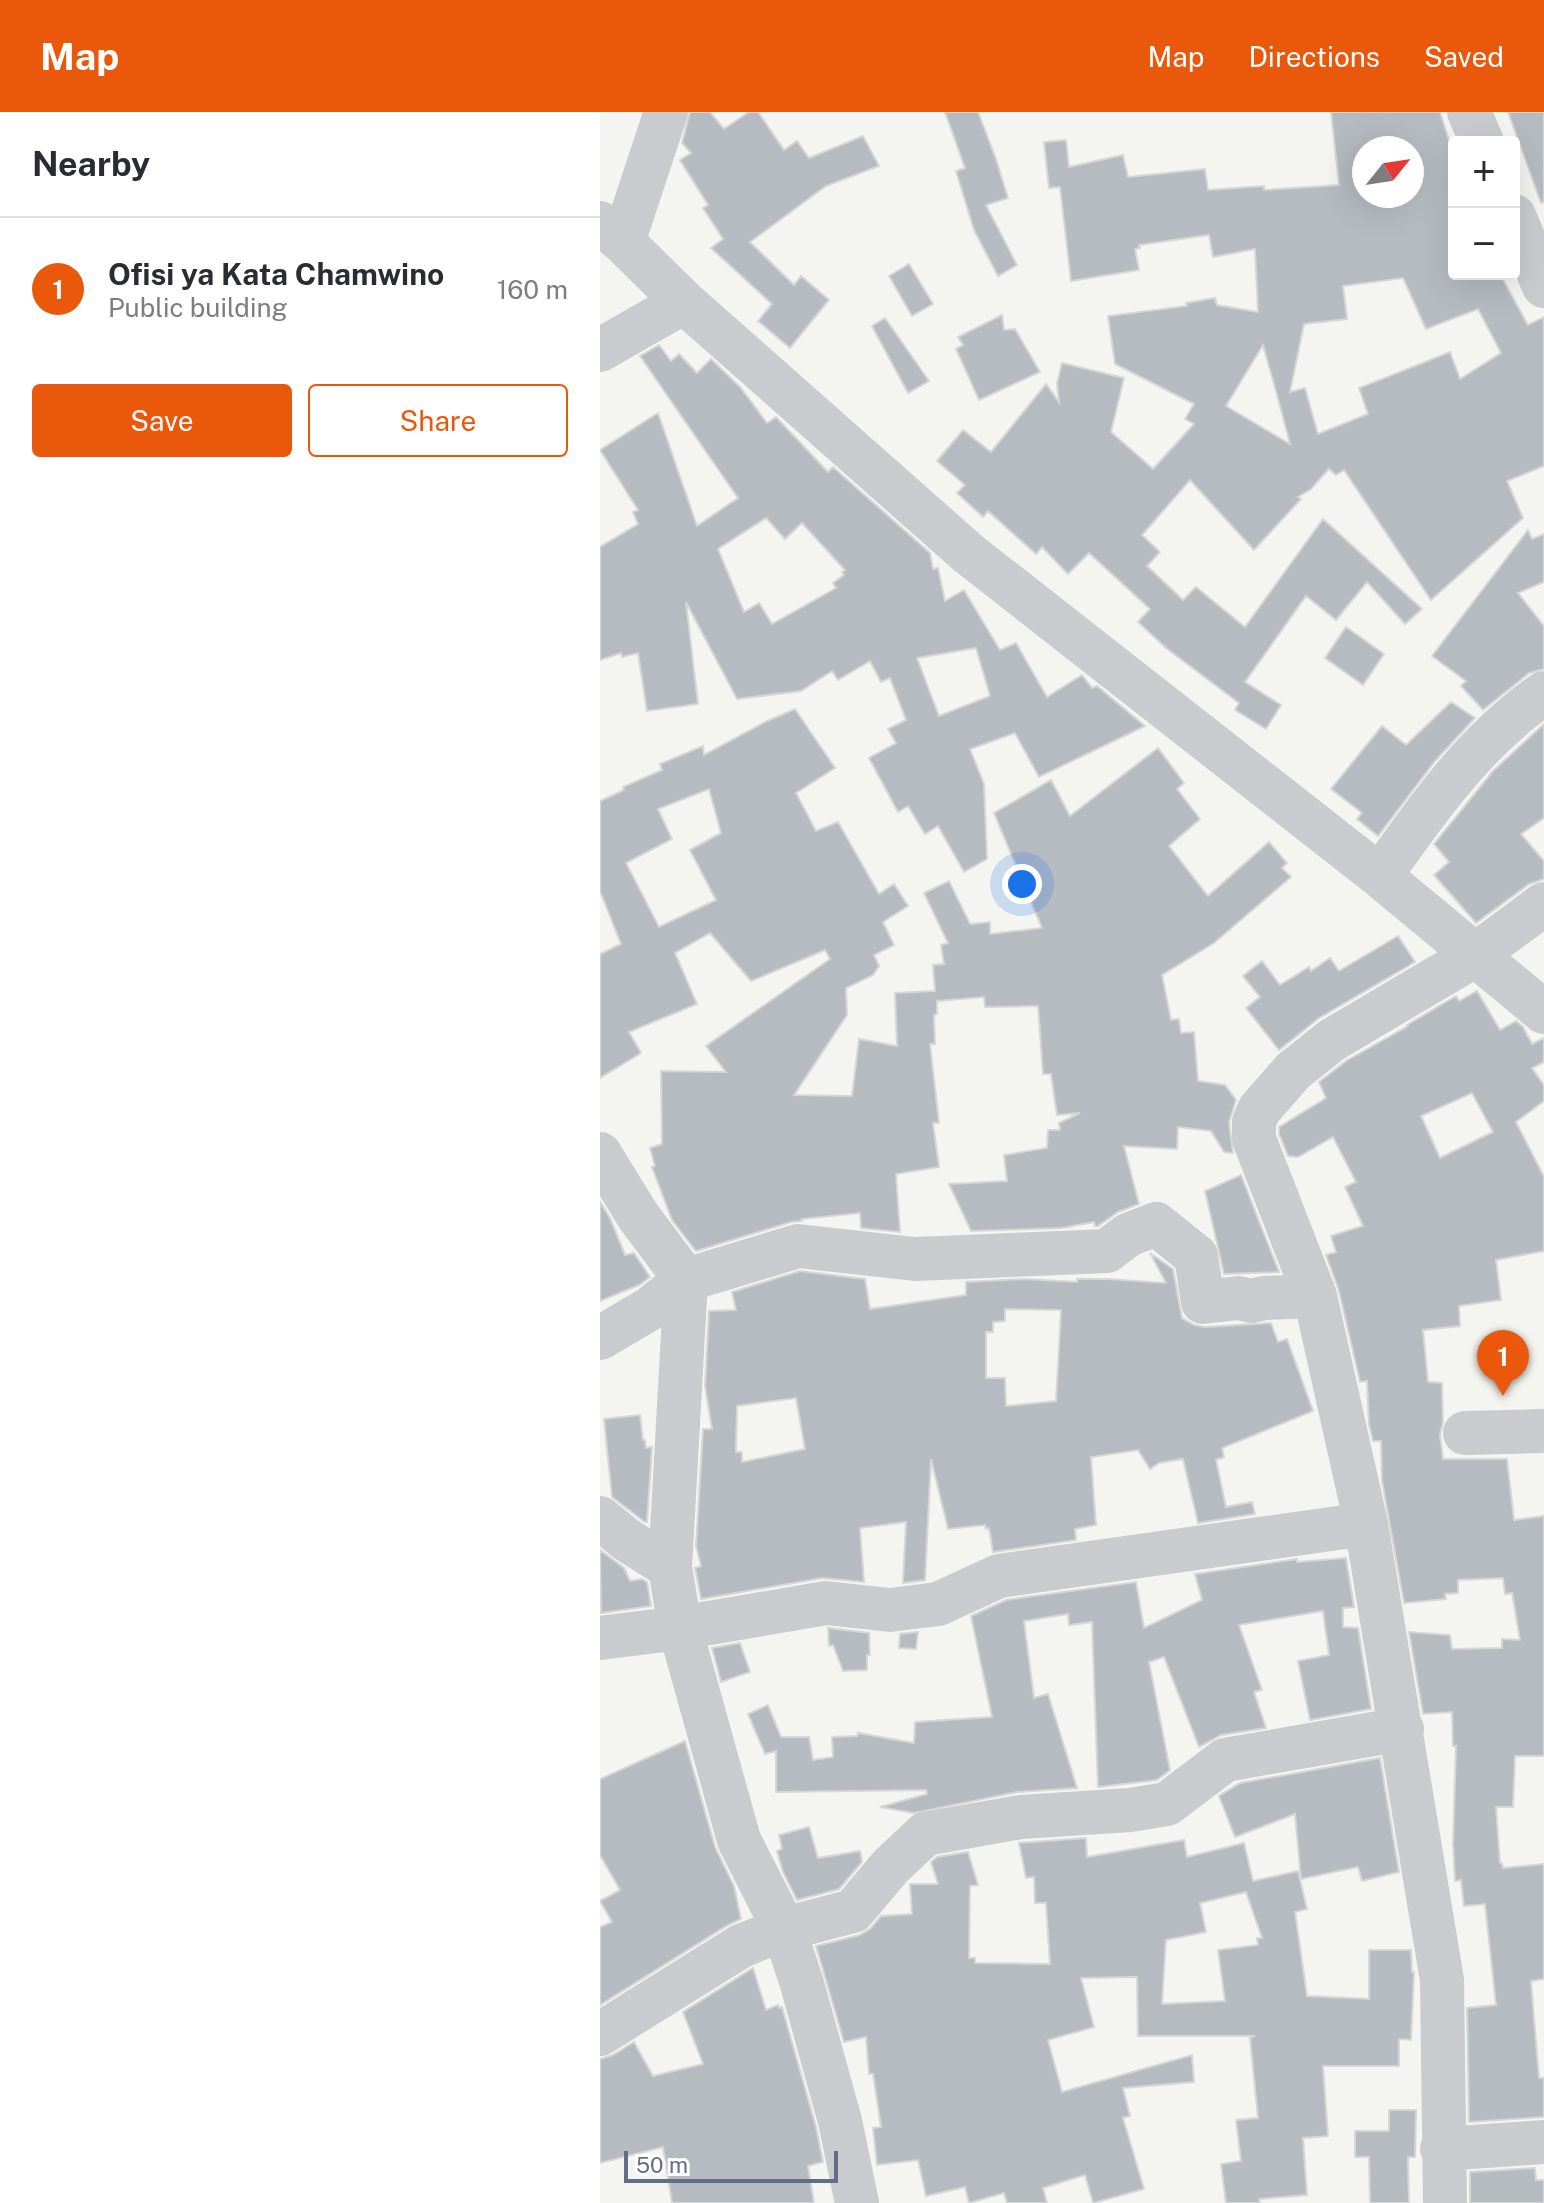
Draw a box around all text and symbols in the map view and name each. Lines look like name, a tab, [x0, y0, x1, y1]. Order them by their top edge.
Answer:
text: Map	[40, 34, 119, 79]
text: Map	[1148, 40, 1204, 73]
text: Directions	[1248, 40, 1380, 73]
text: Saved	[1424, 40, 1504, 73]
north arrow	[1352, 136, 1424, 208]
map controls	[1448, 136, 1520, 280]
button: +	[1448, 136, 1520, 208]
text: Nearby	[32, 144, 150, 184]
button: −	[1448, 208, 1520, 280]
text: Ofisi ya Kata Chamwino	[108, 256, 444, 292]
text: 1	[52, 274, 64, 305]
text: 160 m	[497, 274, 568, 305]
text: Public building	[108, 292, 288, 323]
button: Save	[32, 384, 292, 457]
button: Share	[308, 384, 568, 457]
your location	[1002, 864, 1042, 904]
pin: 1	[1477, 1330, 1529, 1396]
scale bar	[624, 2147, 838, 2183]
text: 50 m	[636, 2152, 688, 2178]

